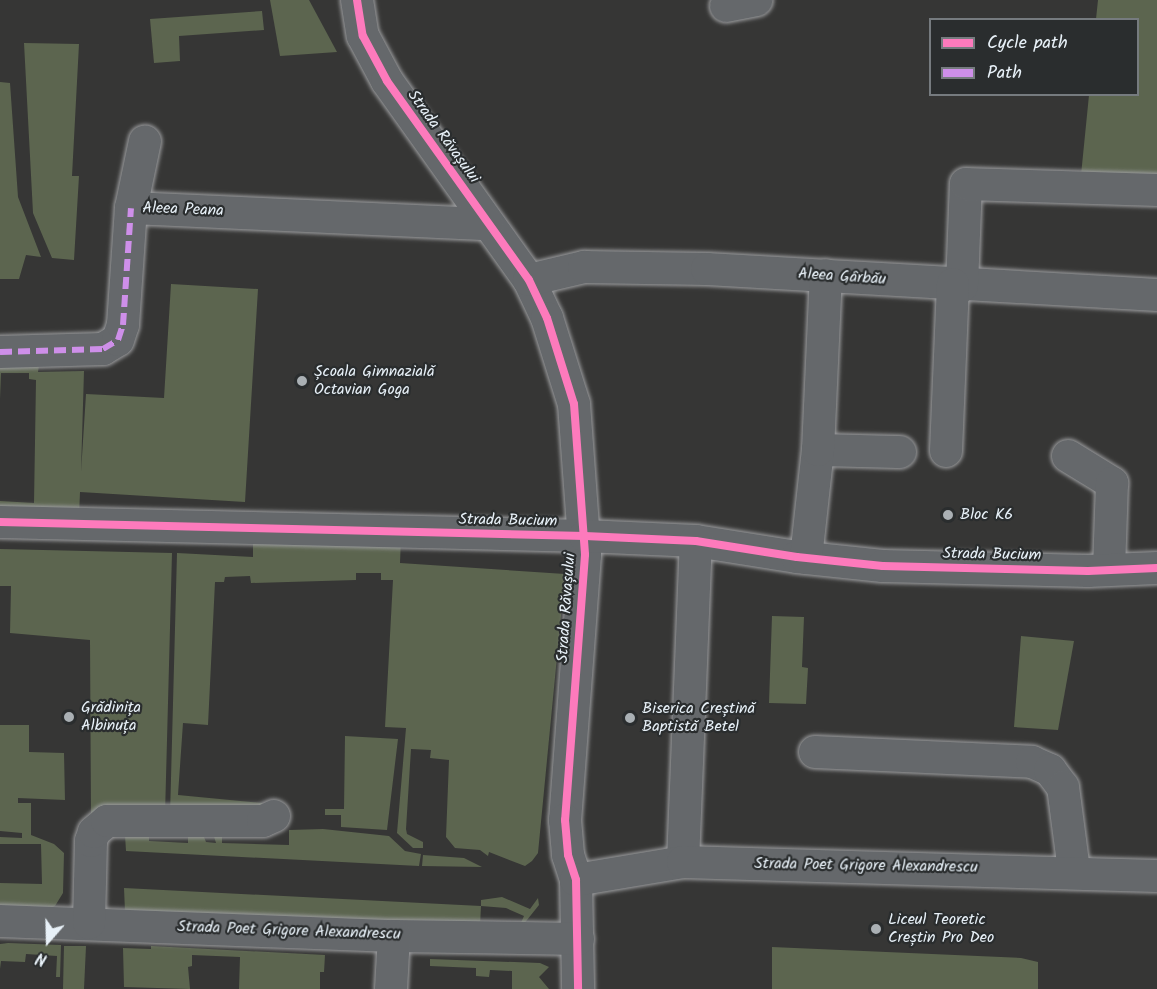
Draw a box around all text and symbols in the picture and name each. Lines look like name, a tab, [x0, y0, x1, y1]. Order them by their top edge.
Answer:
legend	[929, 18, 1139, 96]
text: Cycle path	[987, 29, 1068, 58]
text: Path	[987, 59, 1022, 88]
street label: Strada Răvașului	[403, 87, 483, 187]
street label: Aleea Peana	[142, 199, 224, 221]
street label: Aleea Gârbău	[797, 264, 887, 290]
place label: Școala Gimnazială Octavian Goga	[314, 362, 435, 400]
marker: Școala Gimnazială Octavian Goga	[295, 374, 309, 388]
place label: Bloc K6	[960, 505, 1013, 525]
marker: Bloc K6	[941, 508, 955, 522]
street label: Strada Bucium	[459, 511, 557, 531]
street label: Strada Bucium	[943, 545, 1041, 565]
street label: Strada Răvașului	[554, 552, 580, 664]
place label: Grădinița Albinuța	[81, 698, 141, 736]
place label: Biserica Creștină Baptistă Betel	[642, 699, 755, 737]
marker: Grădinița Albinuța	[62, 710, 76, 724]
marker: Biserica Creștină Baptistă Betel	[623, 711, 637, 725]
street label: Strada Poet Grigore Alexandrescu	[754, 854, 978, 878]
place label: Liceul Teoretic Creștin Pro Deo	[888, 910, 994, 948]
north arrow	[18, 911, 78, 971]
street label: Strada Poet Grigore Alexandrescu	[177, 918, 401, 944]
marker: Liceul Teoretic Creștin Pro Deo	[869, 922, 883, 936]
text: N	[33, 945, 51, 972]

